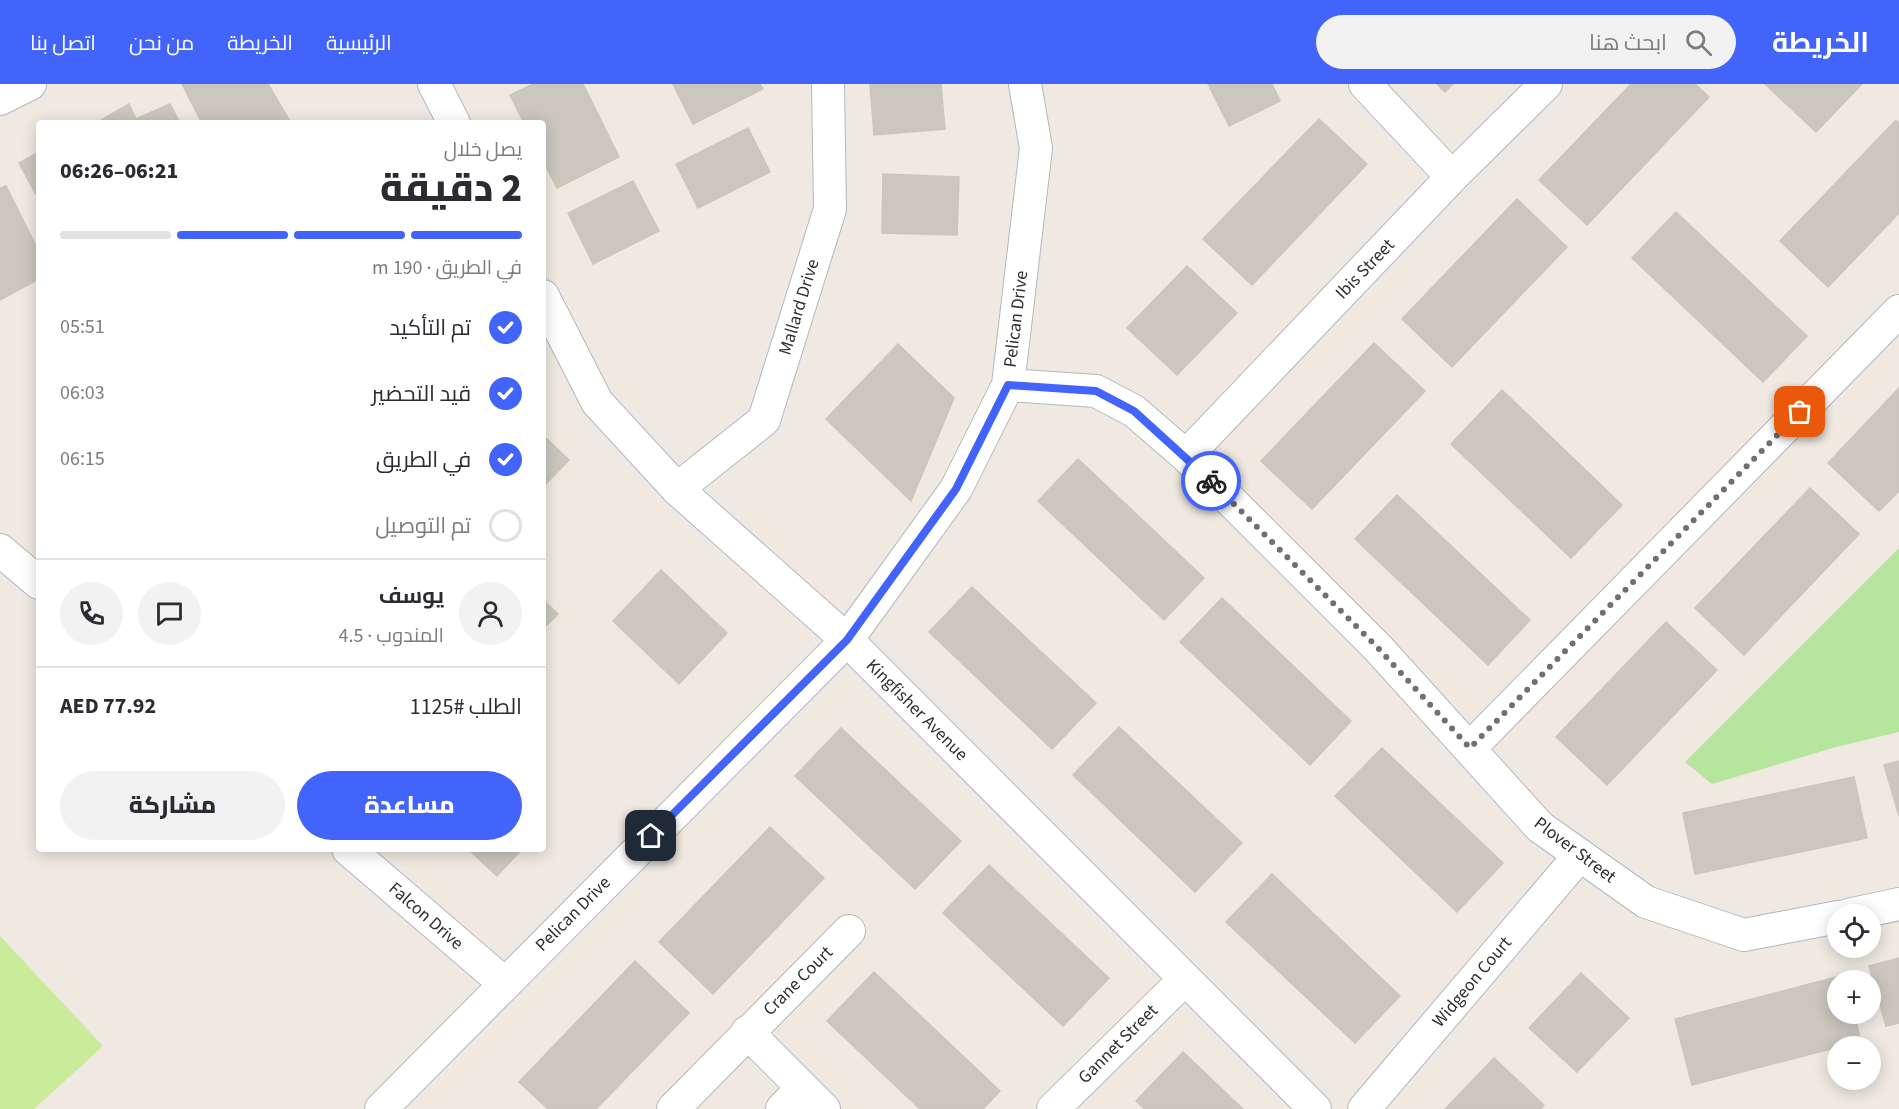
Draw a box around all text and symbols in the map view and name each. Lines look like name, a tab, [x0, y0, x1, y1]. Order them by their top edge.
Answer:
search box	[1316, 15, 1736, 69]
text: الخريطة	[1772, 23, 1869, 63]
icon: search	[1682, 26, 1715, 59]
text: ابحث هنا	[1589, 27, 1667, 59]
text: اتصل بنا	[30, 28, 96, 58]
text: من نحن	[129, 28, 194, 58]
text: الخريطة	[227, 28, 293, 58]
text: الرئيسية	[326, 28, 392, 58]
text: يصل خلال	[444, 136, 522, 164]
text: 06:21–06:26	[60, 155, 178, 187]
text: 2 دقيقة	[380, 161, 522, 217]
street label: Ibis Street	[1330, 233, 1400, 305]
text: في الطريق · 190 m	[372, 254, 522, 282]
street label: Mallard Drive	[773, 256, 825, 358]
street label: Pelican Drive	[998, 269, 1034, 369]
icon: check	[489, 311, 522, 344]
text: تم التأكيد	[389, 312, 471, 344]
text: 05:51	[60, 313, 105, 341]
icon: check	[489, 377, 522, 410]
text: قيد التحضير	[371, 378, 471, 410]
text: 06:03	[60, 379, 105, 407]
pin	[1774, 386, 1825, 437]
icon: bag	[1783, 395, 1816, 428]
icon: check	[489, 443, 522, 476]
text: في الطريق	[376, 444, 471, 476]
text: 06:15	[60, 445, 105, 473]
courier	[1181, 451, 1241, 511]
icon: bike	[1195, 465, 1228, 498]
text: تم التوصيل	[375, 510, 471, 542]
text: يوسف	[379, 580, 444, 612]
button: phone	[60, 582, 123, 645]
button: chat	[138, 582, 201, 645]
button: person	[459, 582, 522, 645]
text: المندوب · 4.5	[338, 622, 444, 650]
street label: Kingfisher Avenue	[860, 653, 974, 767]
text: AED 77.92	[60, 690, 156, 722]
text: الطلب #1125	[410, 691, 522, 723]
button: مشاركة	[60, 771, 285, 840]
button: مساعدة	[297, 771, 522, 840]
pin	[625, 810, 676, 861]
street label: Plover Street	[1529, 811, 1621, 889]
icon: home	[634, 819, 667, 852]
street label: Pelican Drive	[530, 871, 616, 957]
street label: Falcon Drive	[383, 876, 469, 956]
map controls	[1827, 904, 1881, 1090]
button: locate	[1827, 904, 1881, 958]
street label: Widgeon Court	[1427, 931, 1517, 1033]
street label: Crane Court	[757, 940, 839, 1022]
button: +	[1827, 970, 1881, 1024]
street label: Gannet Street	[1073, 999, 1163, 1089]
button: −	[1827, 1036, 1881, 1090]

